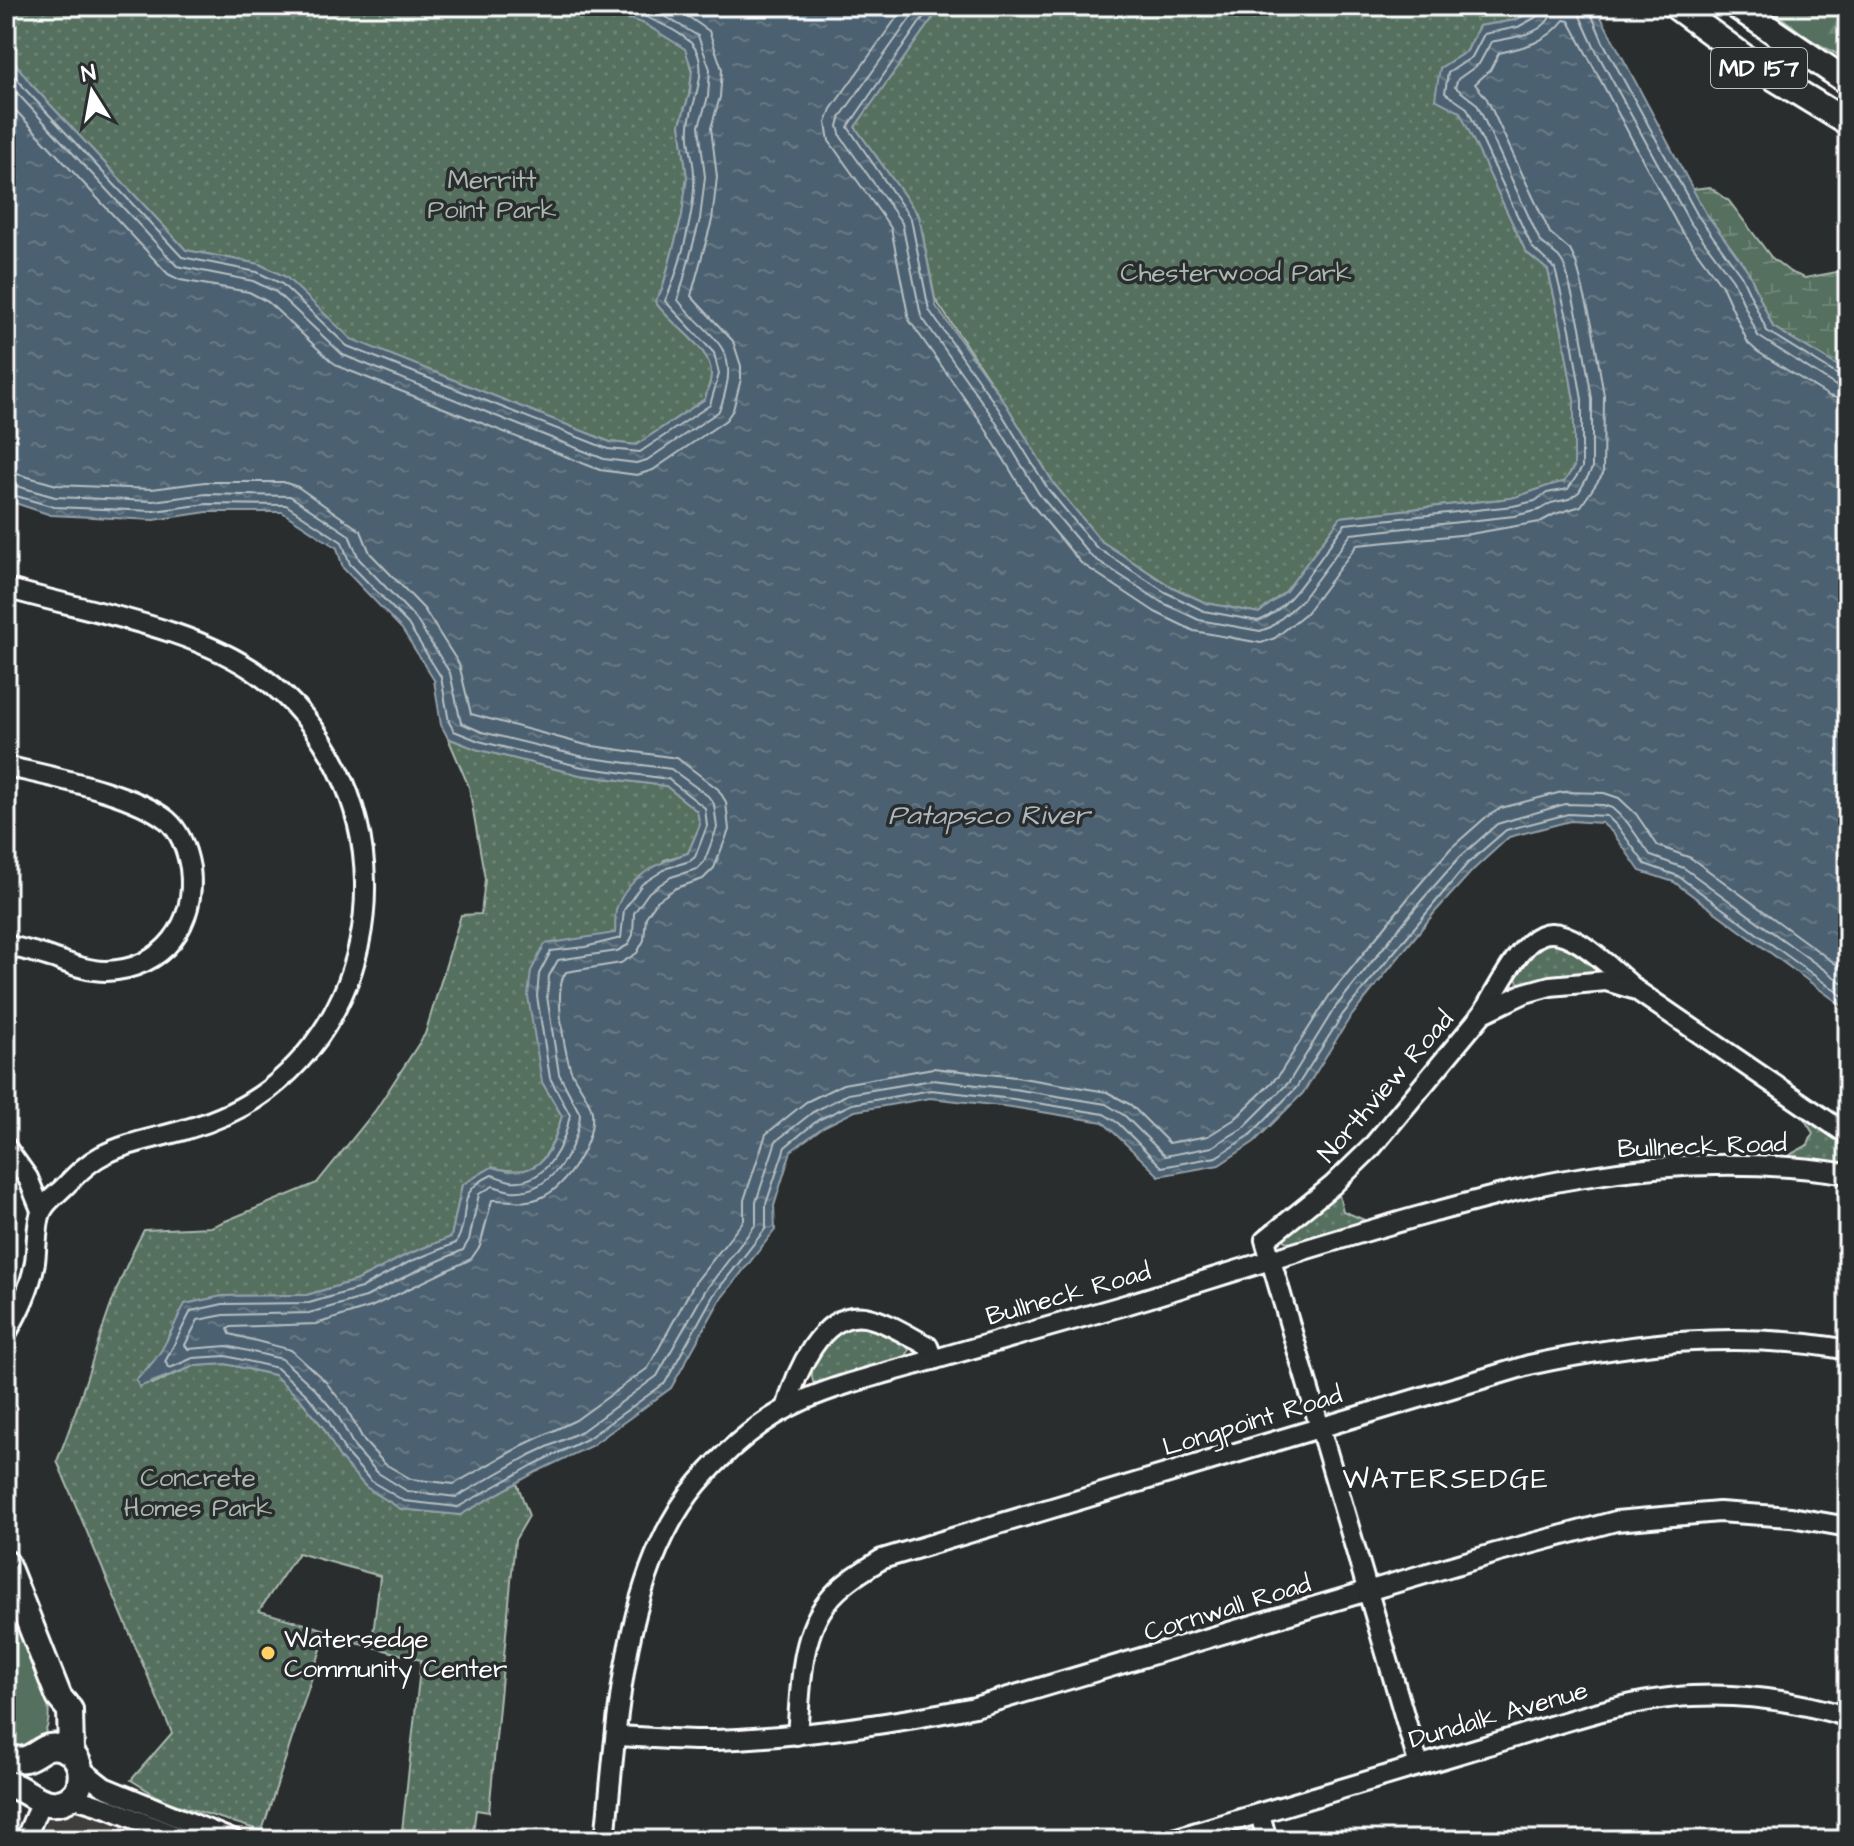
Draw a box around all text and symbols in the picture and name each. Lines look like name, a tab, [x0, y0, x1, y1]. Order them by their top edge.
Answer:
road number: MD 157	[1711, 48, 1807, 88]
north arrow	[52, 52, 132, 132]
text: N	[79, 57, 98, 90]
park label: Merritt Point Park	[427, 162, 557, 228]
park label: Chesterwood Park	[1120, 255, 1352, 291]
water label: Patapsco River	[888, 796, 1092, 835]
street label: Northview Road	[1309, 1003, 1462, 1171]
street label: Bullneck Road	[1617, 1125, 1787, 1167]
street label: Bullneck Road	[982, 1253, 1155, 1335]
street label: Longpoint Road	[1158, 1377, 1347, 1467]
park label: Concrete Homes Park	[124, 1460, 272, 1526]
district label: WATERSEDGE	[1343, 1460, 1549, 1499]
street label: Cornwall Road	[1139, 1565, 1315, 1650]
place label: Watersedge Community Center	[284, 1621, 507, 1689]
marker: Watersedge Community Center	[259, 1644, 277, 1662]
street label: Dundalk Avenue	[1405, 1672, 1592, 1758]

